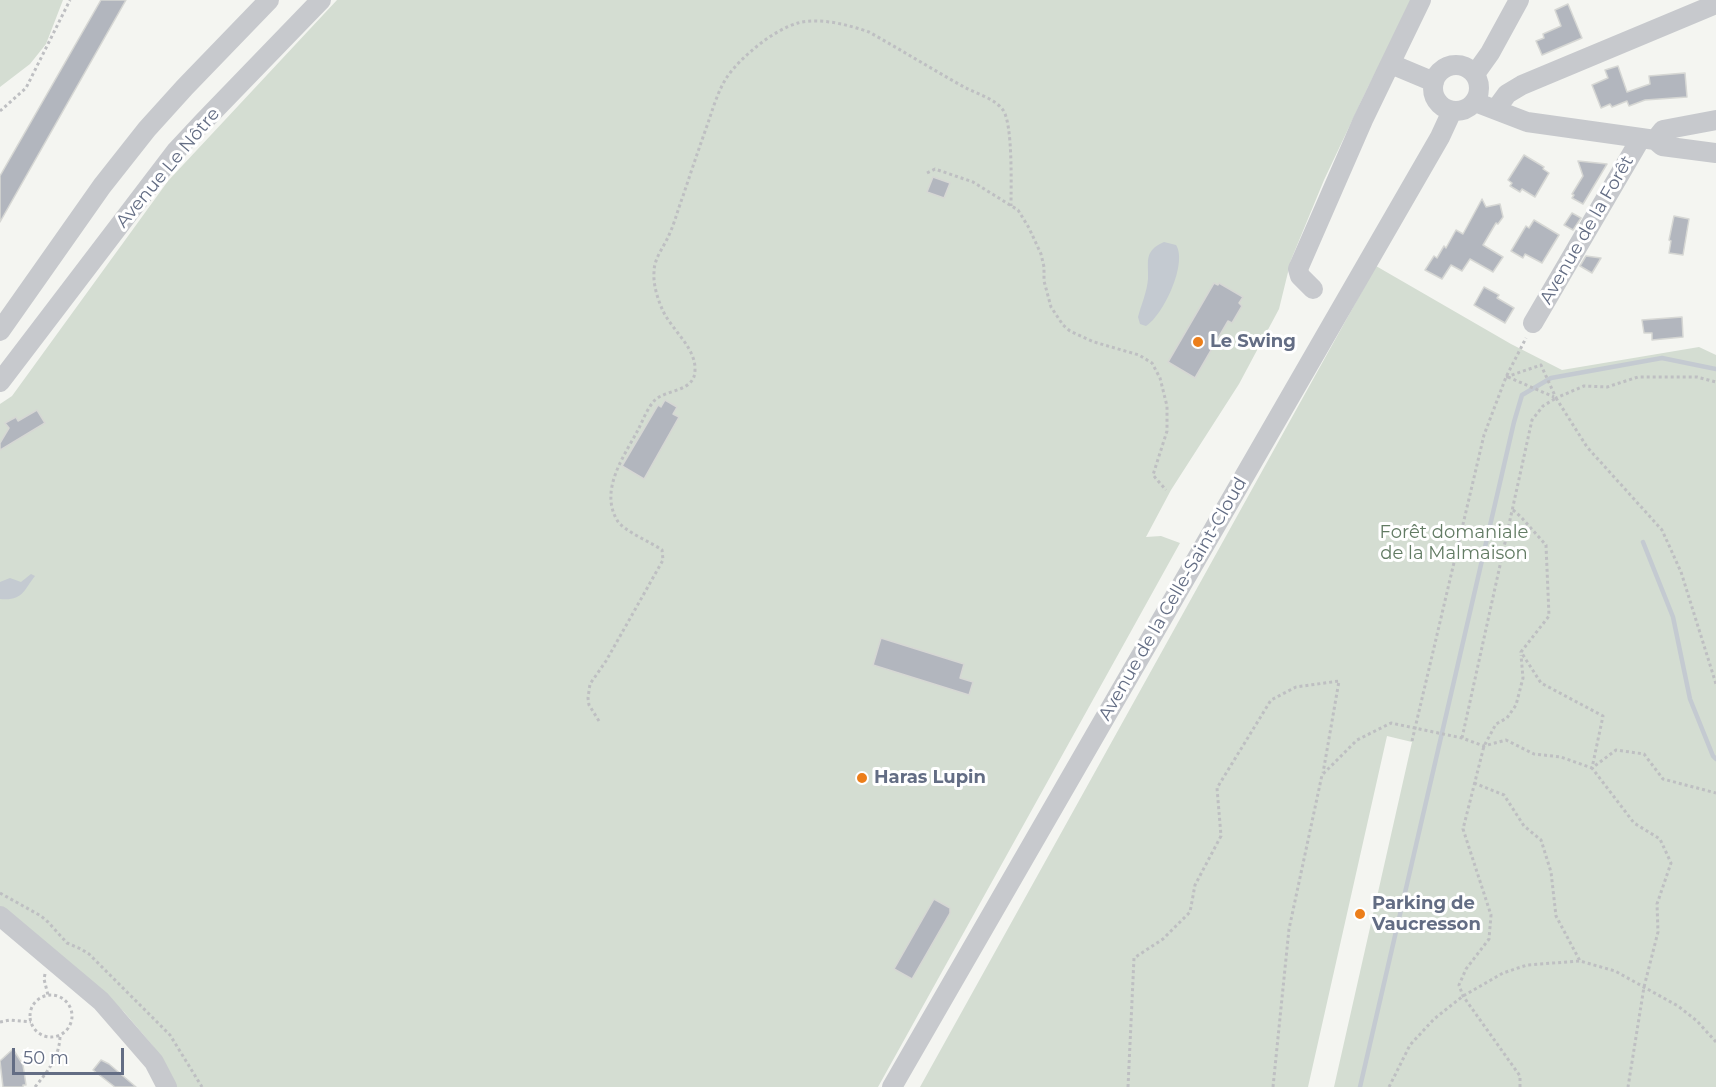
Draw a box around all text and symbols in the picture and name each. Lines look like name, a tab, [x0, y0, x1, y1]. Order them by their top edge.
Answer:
street label: Avenue Le Nôtre	[112, 104, 224, 232]
street label: Avenue de la Forêt	[1536, 152, 1638, 308]
place label: Le Swing	[1210, 331, 1296, 353]
marker: Le Swing	[1191, 335, 1205, 349]
street label: Avenue de la Celle-Saint-Cloud	[1094, 474, 1252, 724]
park label: Forêt domaniale de la Malmaison	[1380, 522, 1528, 564]
place label: Haras Lupin	[874, 767, 986, 789]
marker: Haras Lupin	[855, 771, 869, 785]
place label: Parking de Vaucresson	[1372, 893, 1481, 936]
marker: Parking de Vaucresson	[1353, 907, 1367, 921]
scale bar	[15, 1036, 128, 1074]
text: 50 m	[23, 1047, 69, 1069]

